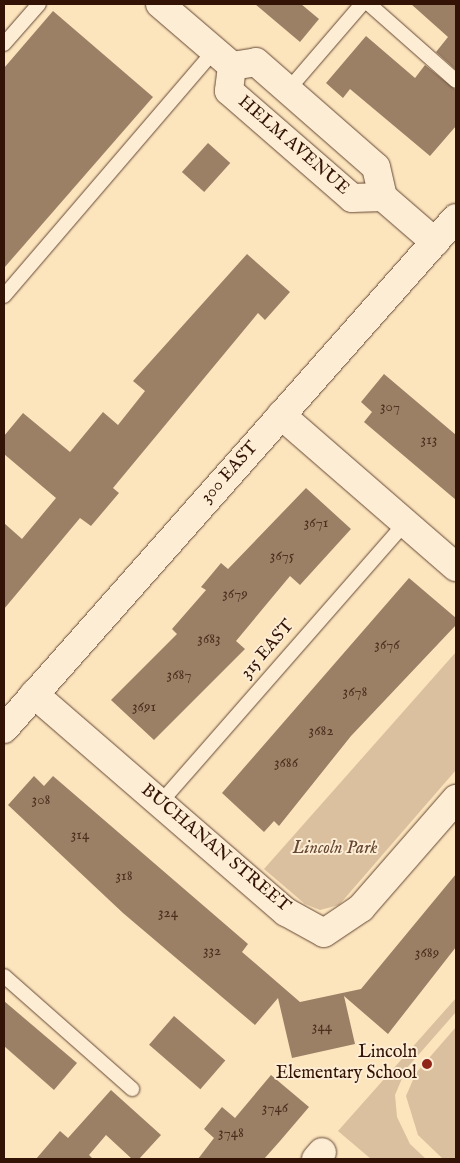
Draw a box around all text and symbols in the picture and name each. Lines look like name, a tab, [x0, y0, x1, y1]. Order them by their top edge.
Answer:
street label: HELM AVENUE	[233, 92, 353, 200]
house number: 307	[380, 398, 400, 416]
house number: 313	[421, 431, 437, 449]
street label: 300 EAST	[197, 438, 263, 508]
house number: 3671	[304, 514, 328, 532]
house number: 3675	[270, 547, 294, 565]
house number: 3679	[222, 585, 248, 603]
street label: 315 EAST	[237, 616, 299, 684]
house number: 3683	[197, 630, 221, 648]
house number: 3676	[374, 636, 400, 654]
house number: 3687	[167, 666, 191, 684]
house number: 3678	[343, 683, 367, 701]
house number: 3691	[132, 698, 156, 716]
house number: 3682	[309, 722, 333, 740]
house number: 3686	[274, 754, 298, 772]
street label: BUCHANAN STREET	[136, 780, 294, 918]
house number: 308	[32, 791, 50, 809]
house number: 314	[71, 826, 89, 844]
park label: Lincoln Park	[293, 838, 377, 860]
house number: 318	[115, 867, 133, 885]
house number: 324	[158, 904, 178, 922]
house number: 332	[203, 942, 221, 960]
house number: 3689	[415, 944, 439, 962]
house number: 344	[312, 1018, 332, 1036]
place label: Lincoln Elementary School	[276, 1043, 417, 1086]
marker: Lincoln Elementary School	[421, 1058, 433, 1070]
house number: 3746	[262, 1099, 288, 1117]
house number: 3748	[218, 1124, 244, 1142]

